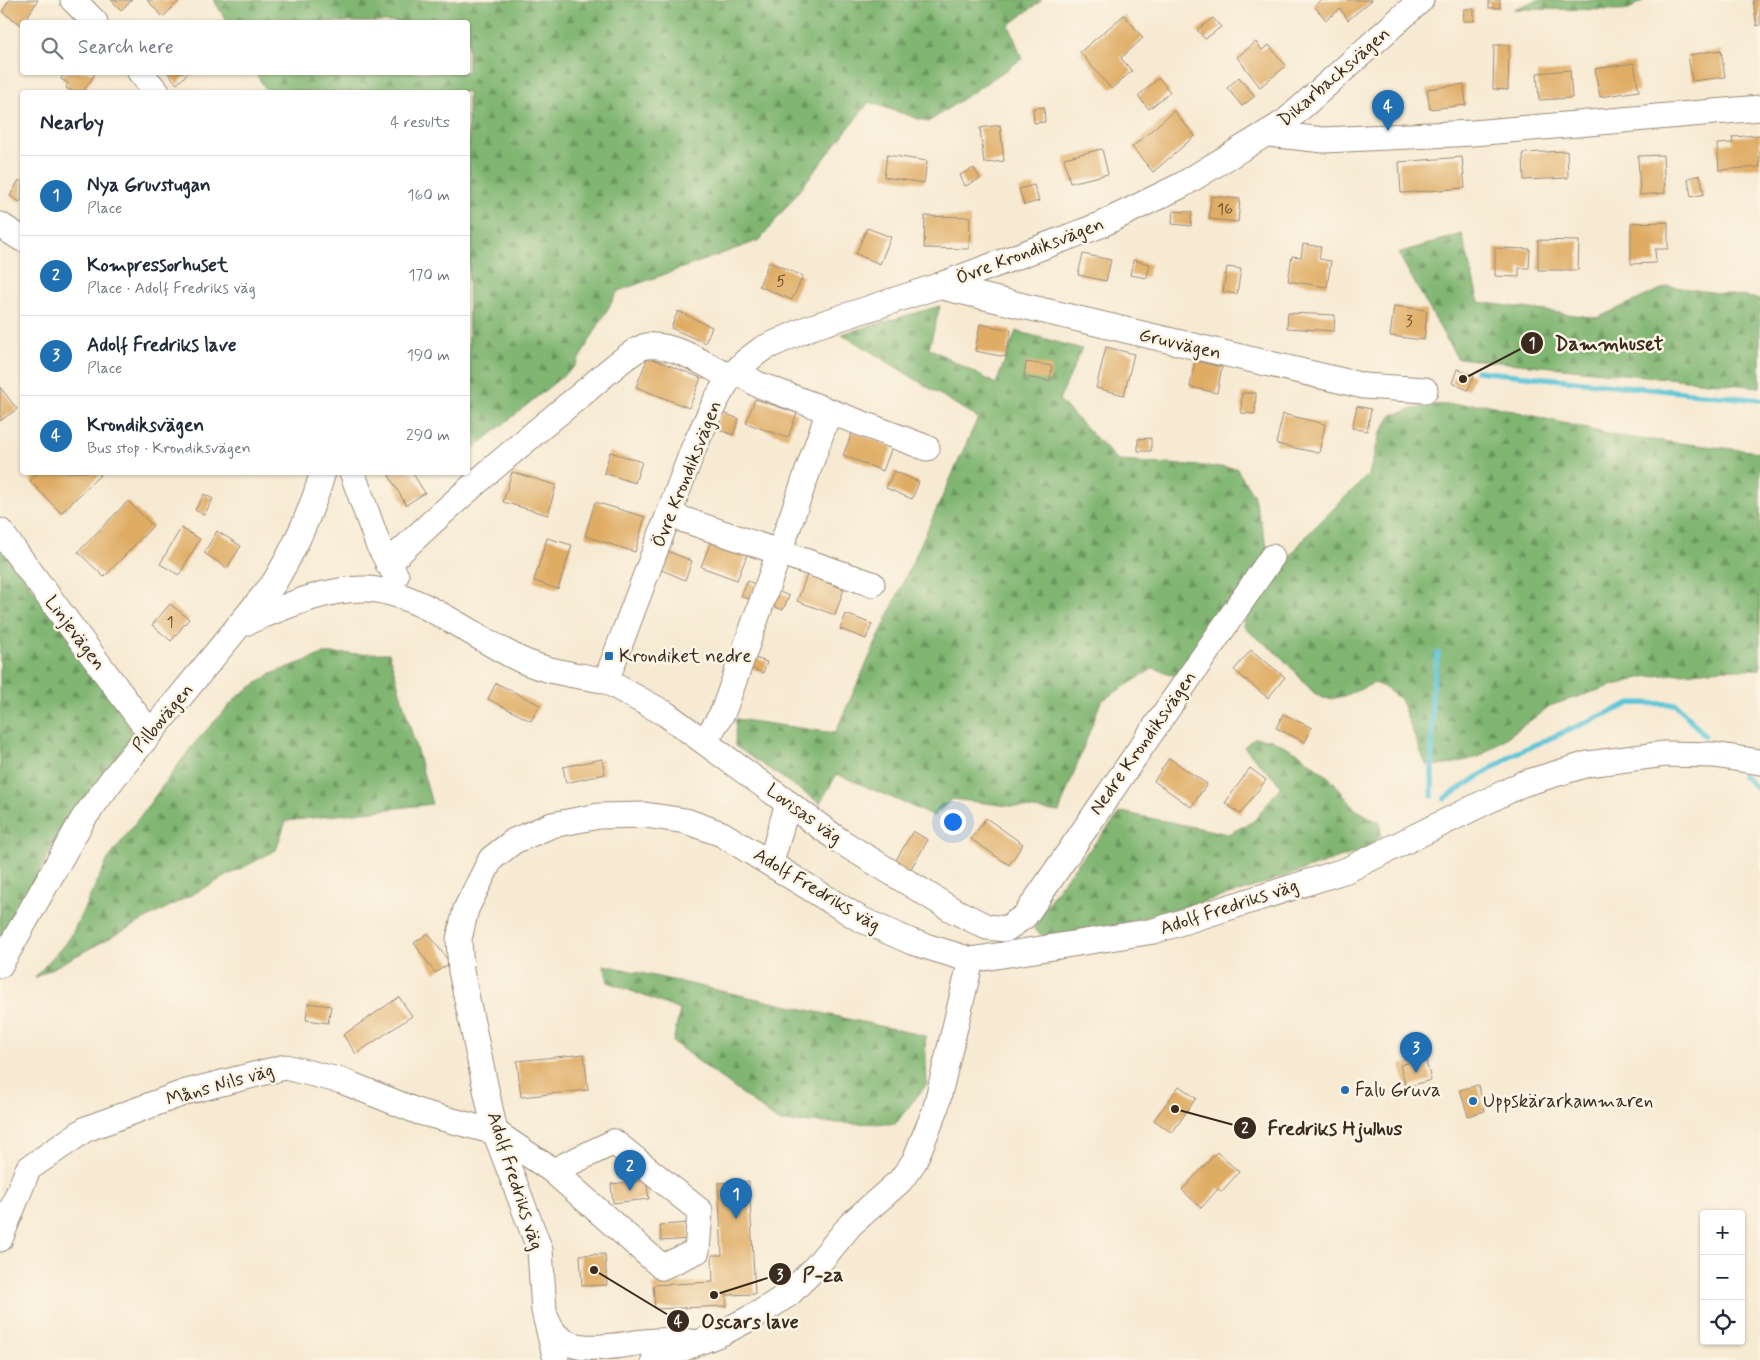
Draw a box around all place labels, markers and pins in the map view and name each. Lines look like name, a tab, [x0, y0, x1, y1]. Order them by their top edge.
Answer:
pin: 4	[1372, 90, 1404, 131]
callout: Dammhuset	[1520, 325, 1673, 360]
place label: Krondiket nedre	[619, 644, 752, 669]
marker: Krondiket nedre	[603, 650, 615, 662]
pin: 3	[1400, 1032, 1432, 1073]
place label: Falu Gruva	[1355, 1078, 1441, 1103]
marker: Falu Gruva	[1339, 1084, 1351, 1096]
place label: Uppskärarkammaren	[1483, 1089, 1653, 1114]
marker: Uppskärarkammaren	[1467, 1095, 1479, 1107]
callout: Fredriks Hjulhus	[1232, 1111, 1412, 1146]
pin: 2	[614, 1150, 646, 1191]
pin: 1	[720, 1178, 752, 1219]
callout: P-za	[768, 1257, 854, 1292]
callout: Oscars lave	[665, 1304, 809, 1339]

